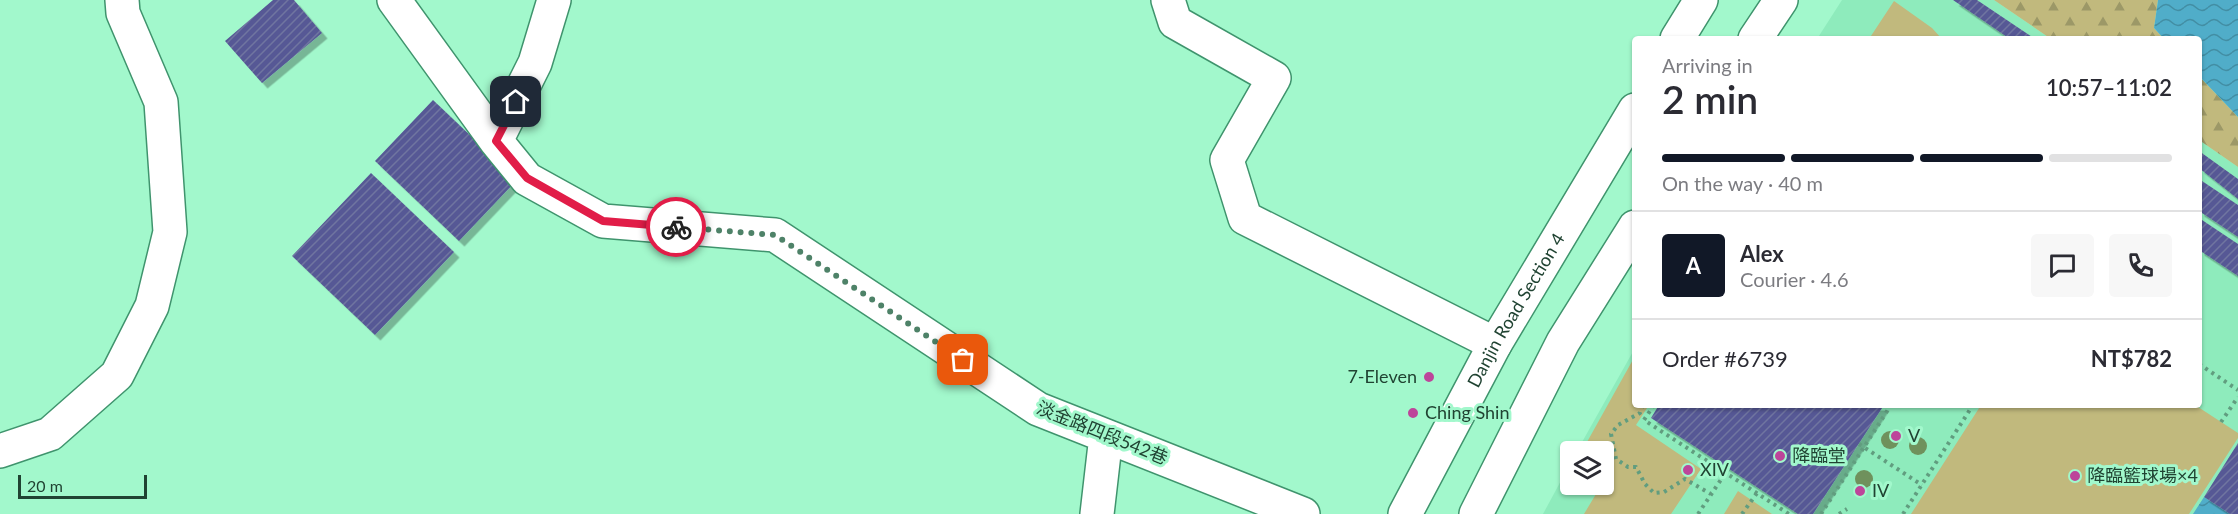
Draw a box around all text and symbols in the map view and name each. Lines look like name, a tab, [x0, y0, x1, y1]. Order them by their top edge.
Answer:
text: Arriving in	[1662, 53, 1753, 77]
text: 10:57–11:02	[2046, 74, 2172, 101]
pin	[490, 76, 541, 127]
text: 2 min	[1662, 76, 1758, 122]
icon: home	[499, 85, 532, 118]
text: On the way · 40 m	[1662, 171, 1823, 195]
courier	[646, 197, 706, 257]
icon: bike	[660, 211, 693, 244]
street label: Danjin Road Section 4	[1462, 229, 1569, 391]
button: chat	[2031, 234, 2094, 297]
button: phone	[2109, 234, 2172, 297]
text: Alex	[1740, 240, 1784, 267]
text: A	[1686, 252, 1701, 279]
text: Courier · 4.6	[1740, 267, 1849, 291]
pin	[937, 334, 988, 385]
icon: bag	[946, 343, 979, 376]
text: Order #6739	[1662, 345, 1788, 372]
text: NT$782	[2091, 345, 2172, 372]
place label: 7-Eleven	[1347, 365, 1417, 387]
marker: 7-Eleven	[1422, 370, 1436, 384]
street label: 淡金路四段542巷	[1034, 396, 1171, 468]
place label: Ching Shin	[1425, 401, 1509, 423]
marker: Ching Shin	[1406, 406, 1420, 420]
place label: V	[1908, 424, 1921, 446]
marker: V	[1889, 429, 1903, 443]
map controls	[1560, 441, 1614, 495]
button: layers	[1560, 441, 1614, 495]
place label: 降臨堂	[1792, 444, 1846, 466]
marker: 降臨堂	[1773, 449, 1787, 463]
place label: XIV	[1700, 458, 1730, 480]
marker: XIV	[1681, 463, 1695, 477]
place label: 降臨籃球場×4	[2087, 464, 2198, 486]
marker: 降臨籃球場×4	[2068, 469, 2082, 483]
scale bar	[18, 472, 147, 500]
text: 20 m	[27, 476, 63, 495]
place label: IV	[1872, 479, 1890, 501]
marker: IV	[1853, 484, 1867, 498]

